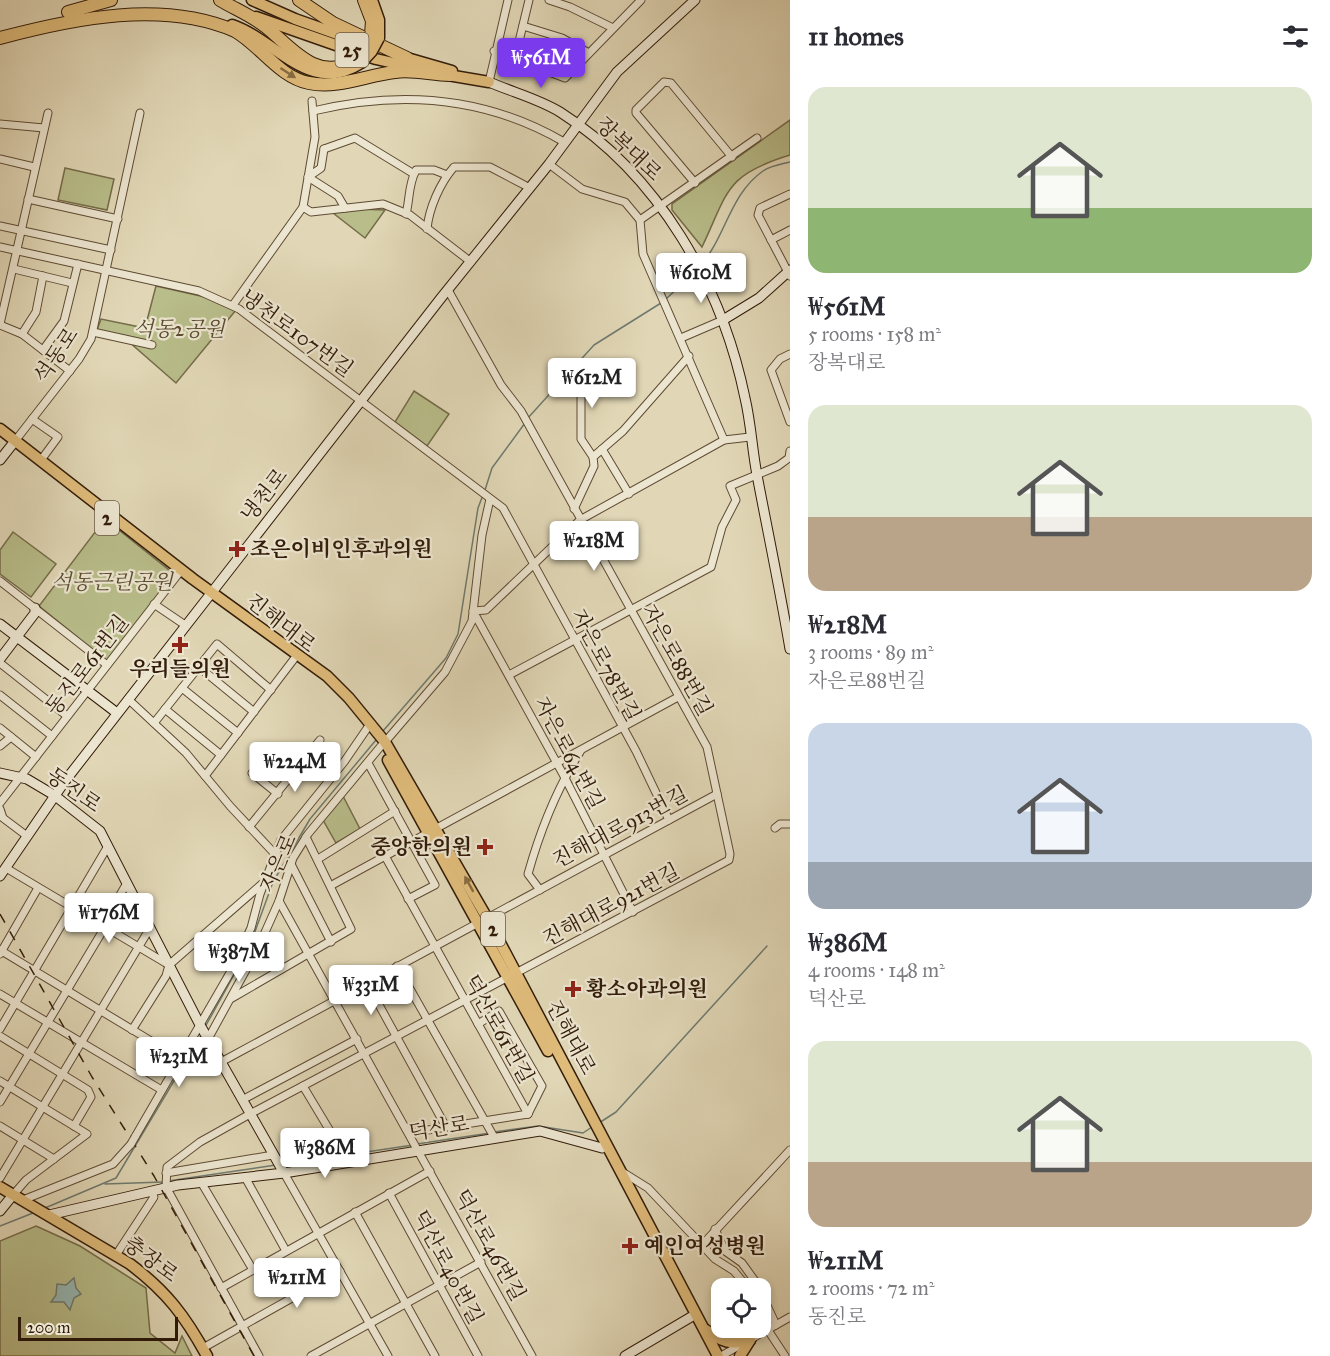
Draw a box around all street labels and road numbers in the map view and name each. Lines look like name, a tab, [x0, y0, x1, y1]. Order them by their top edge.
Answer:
road number: 25	[336, 33, 368, 67]
street label: 장복대로	[591, 111, 667, 187]
street label: 냉천로107번길	[236, 283, 358, 383]
street label: 석동로	[28, 323, 84, 387]
street label: 냉천로	[235, 463, 293, 527]
road number: 2	[95, 501, 119, 535]
street label: 진해대로	[241, 588, 321, 658]
street label: 자은로88번길	[636, 600, 718, 720]
street label: 자은로78번길	[565, 604, 647, 726]
street label: 동진로61번길	[40, 610, 134, 720]
street label: 자은로64번길	[528, 692, 610, 814]
street label: 동진로	[42, 762, 106, 818]
street label: 진해대로913번길	[548, 780, 692, 874]
street label: 자은로	[254, 830, 302, 896]
street label: 진해대로921번길	[538, 858, 684, 952]
road number: 2	[481, 912, 505, 946]
street label: 덕산로61번길	[458, 970, 540, 1088]
street label: 진해대로	[540, 995, 602, 1079]
street label: 덕산로	[407, 1110, 471, 1146]
street label: 덕산로46번길	[449, 1185, 531, 1305]
street label: 덕산로40번길	[407, 1206, 489, 1328]
street label: 충장로	[119, 1230, 183, 1288]

